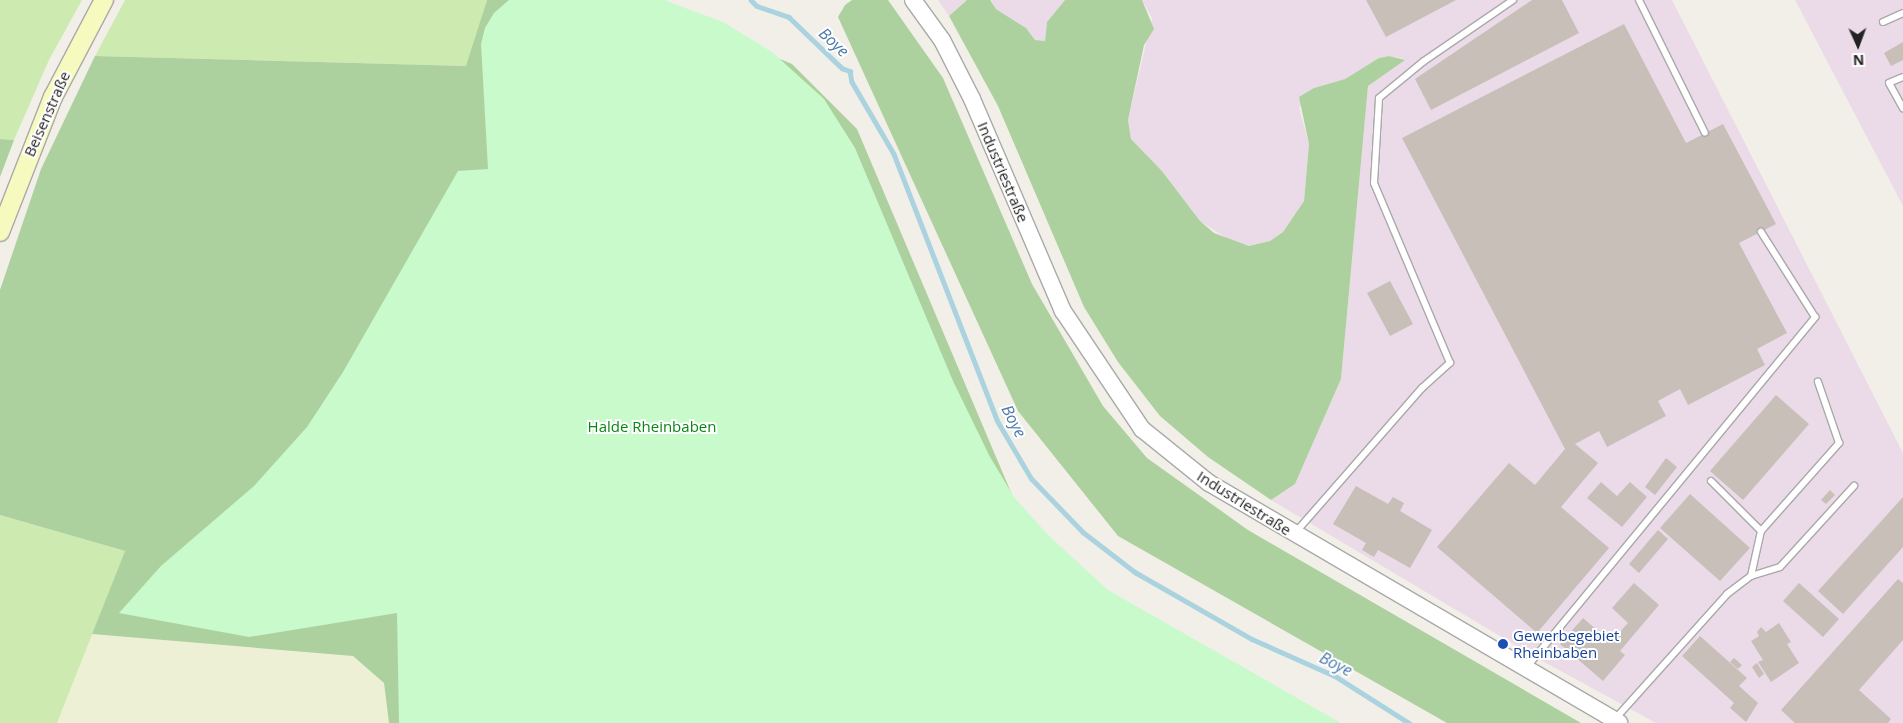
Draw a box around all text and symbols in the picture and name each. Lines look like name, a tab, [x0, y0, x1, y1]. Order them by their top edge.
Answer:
north arrow	[1833, 20, 1883, 70]
water label: Boye	[815, 23, 853, 61]
text: N	[1853, 51, 1865, 70]
street label: Beisenstraße	[20, 69, 74, 159]
street label: Industriestraße	[974, 119, 1032, 225]
water label: Boye	[998, 402, 1030, 440]
park label: Halde Rheinbaben	[588, 418, 716, 436]
street label: Industriestraße	[1194, 467, 1294, 539]
place label: Gewerbegebiet Rheinbaben	[1513, 626, 1619, 661]
marker: Gewerbegebiet Rheinbaben	[1497, 638, 1509, 650]
water label: Boye	[1317, 648, 1355, 680]

